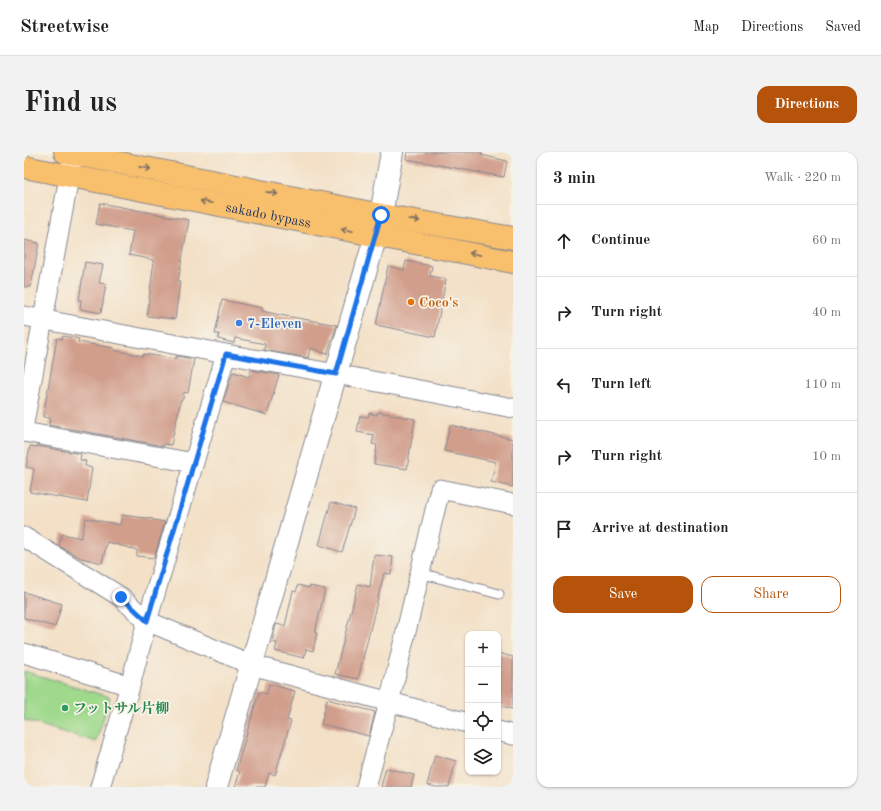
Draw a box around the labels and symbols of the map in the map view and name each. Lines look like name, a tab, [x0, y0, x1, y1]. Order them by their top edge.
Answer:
one-way arrow	[138, 164, 151, 172]
one-way arrow	[266, 189, 279, 197]
one-way arrow	[200, 198, 213, 206]
street label: sakado bypass	[225, 200, 312, 231]
route start	[372, 206, 390, 224]
one-way arrow	[407, 217, 420, 225]
one-way arrow	[341, 225, 354, 233]
one-way arrow	[469, 250, 482, 258]
place label: Coco's	[419, 296, 458, 310]
marker: Coco's	[406, 297, 416, 307]
place label: 7-Eleven	[247, 317, 302, 331]
marker: 7-Eleven	[234, 318, 244, 328]
route end	[112, 588, 130, 606]
place label: フットサル片柳	[73, 701, 169, 716]
marker: フットサル片柳	[60, 703, 70, 713]

